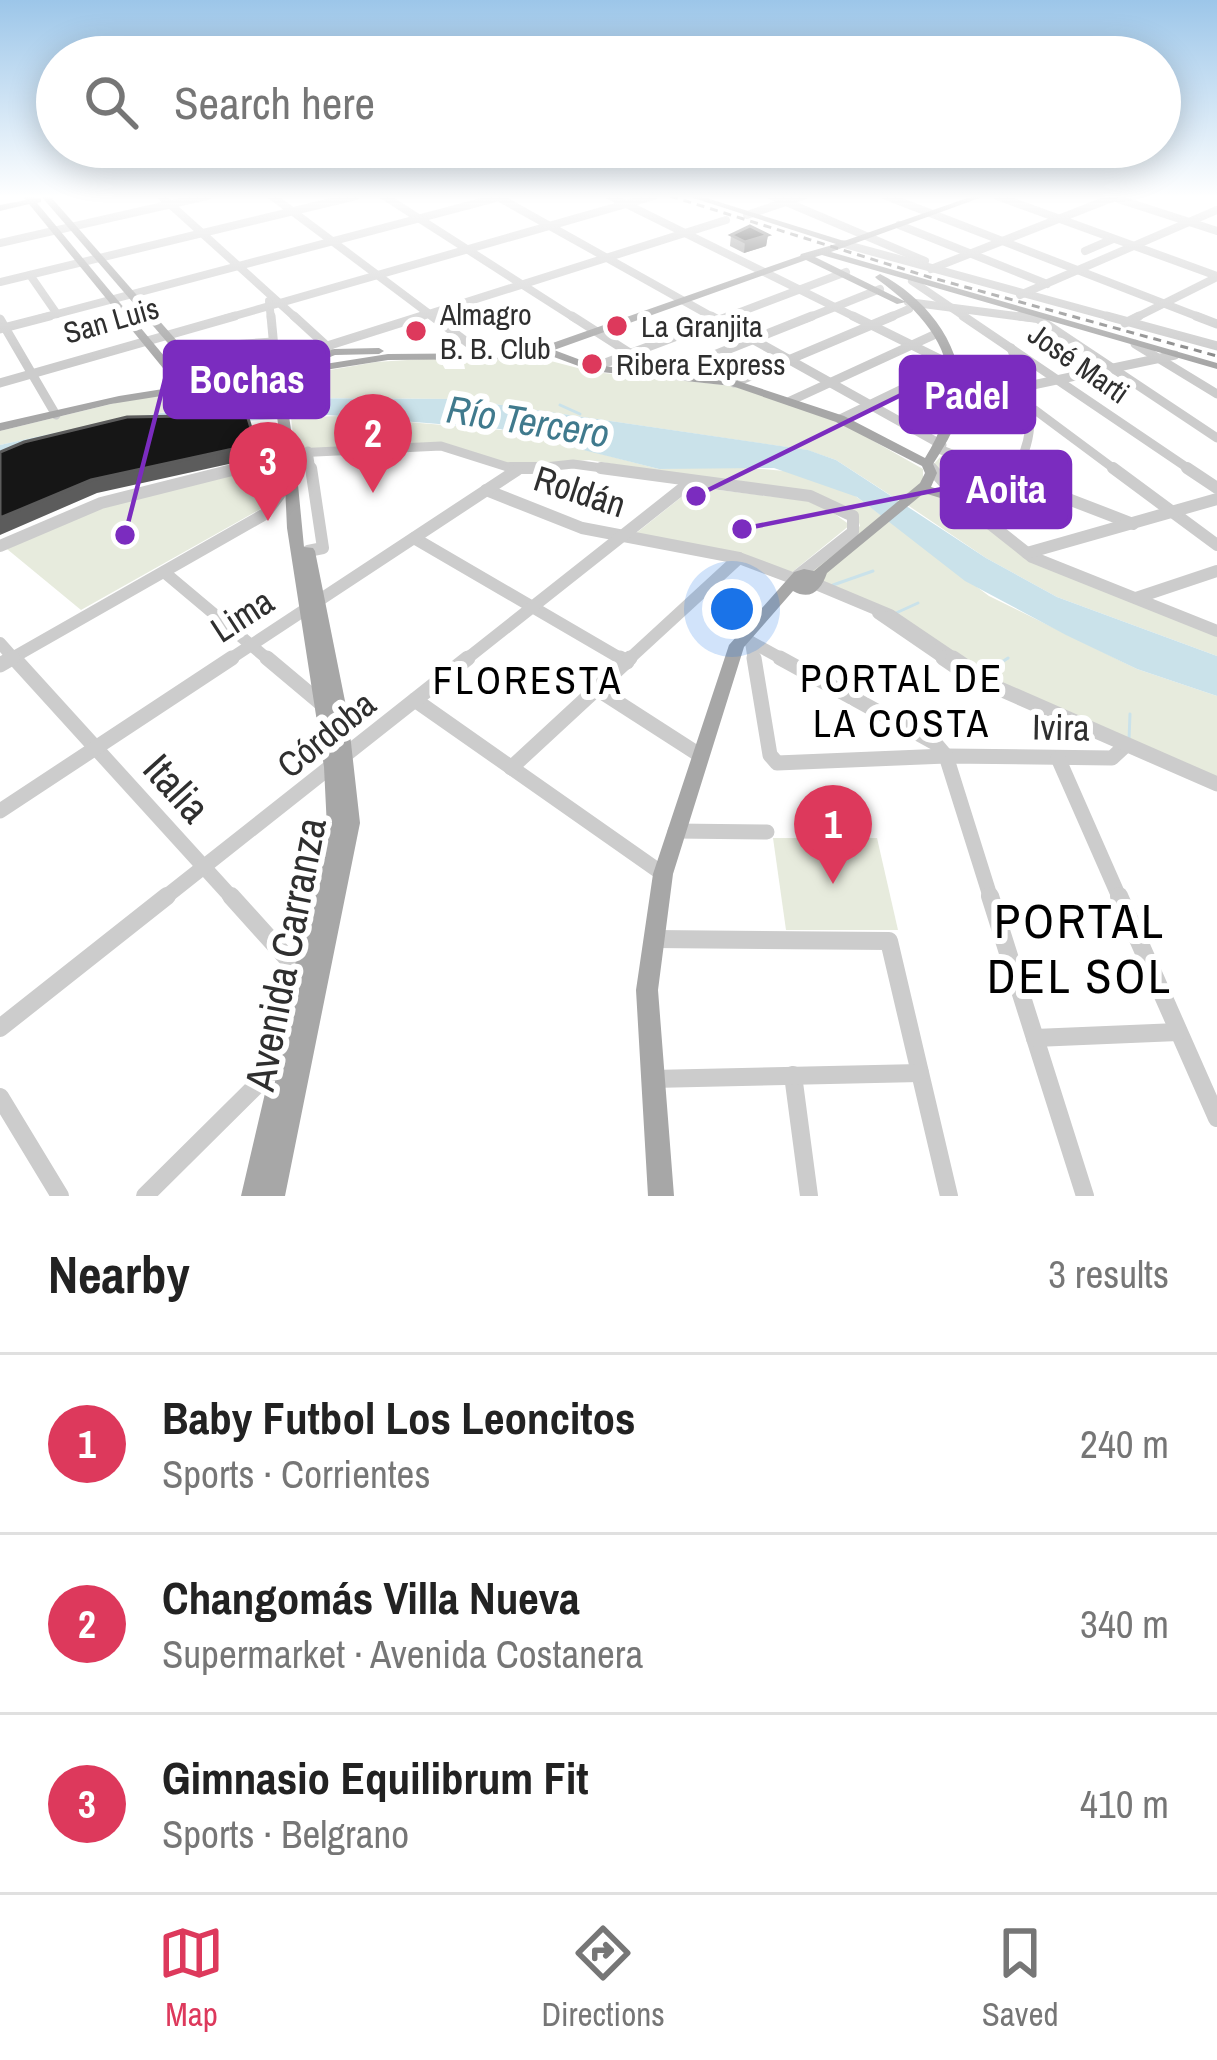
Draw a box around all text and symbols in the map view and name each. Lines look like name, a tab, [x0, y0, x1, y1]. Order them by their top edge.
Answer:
search box	[36, 36, 1181, 168]
icon: search	[78, 69, 144, 135]
text: Search here	[174, 72, 375, 133]
street label: San Luis	[59, 287, 163, 353]
place label: Almagro B. B. Club	[439, 294, 551, 368]
place label: La Granjita	[641, 306, 763, 346]
marker: La Granjita	[604, 313, 630, 339]
street label: José Marti	[1020, 314, 1138, 412]
marker: Almagro B. B. Club	[403, 318, 429, 344]
callout: Bochas	[165, 342, 328, 417]
place label: Ribera Express	[616, 344, 786, 384]
marker: Ribera Express	[579, 351, 605, 377]
text: Bochas	[189, 353, 305, 405]
callout: Padel	[901, 357, 1034, 432]
text: Padel	[924, 369, 1010, 421]
water label: Río Tercero	[443, 383, 613, 459]
pin: 2	[334, 394, 412, 493]
pin: 3	[229, 422, 307, 521]
callout: Aoita	[942, 452, 1070, 527]
street label: Roldán	[528, 454, 632, 528]
text: Aoita	[966, 463, 1046, 515]
street label: Lima	[201, 577, 283, 653]
your location	[702, 579, 762, 639]
district label: PORTAL DE LA COSTA	[800, 652, 1004, 749]
district label: FLORESTA	[433, 654, 623, 706]
street label: Córdoba	[267, 680, 385, 788]
street label: Ivira	[1032, 703, 1090, 751]
street label: Italia	[131, 742, 223, 834]
pin: 1	[794, 785, 872, 884]
street label: Avenida Carranza	[231, 813, 339, 1096]
district label: PORTAL DEL SOL	[987, 888, 1173, 1008]
text: Nearby	[48, 1240, 190, 1309]
text: 3 results	[1048, 1248, 1169, 1300]
text: Baby Futbol Los Leoncitos	[162, 1387, 636, 1448]
text: 1	[78, 1418, 96, 1470]
text: 240 m	[1080, 1418, 1169, 1470]
text: Sports · Corrientes	[162, 1448, 430, 1500]
text: Changomás Villa Nueva	[162, 1567, 580, 1628]
text: 2	[78, 1598, 96, 1650]
text: 340 m	[1080, 1598, 1169, 1650]
text: Supermarket · Avenida Costanera	[162, 1628, 643, 1680]
text: Gimnasio Equilibrum Fit	[162, 1747, 589, 1808]
text: 3	[78, 1778, 96, 1830]
text: 410 m	[1080, 1778, 1169, 1830]
text: Sports · Belgrano	[162, 1808, 409, 1860]
tab: Map	[158, 1920, 224, 2036]
tab: Directions	[541, 1920, 665, 2036]
tab: Saved	[982, 1920, 1058, 2036]

